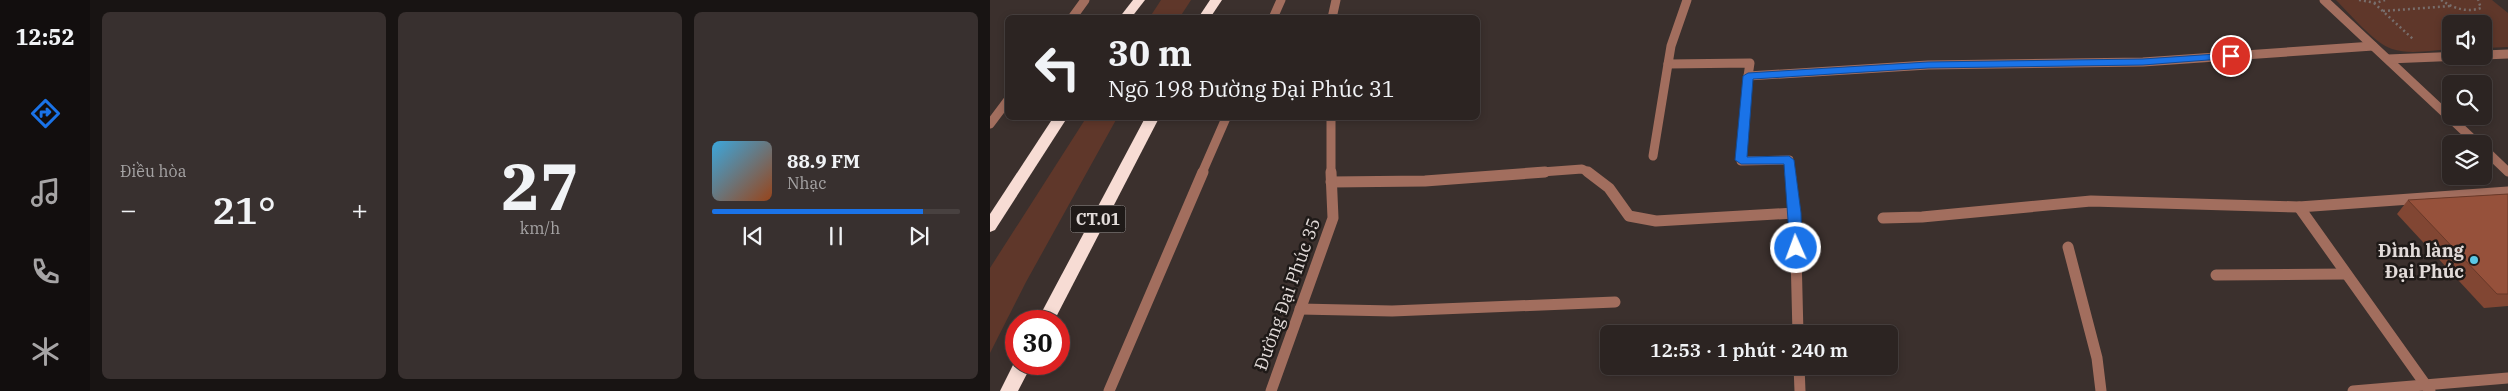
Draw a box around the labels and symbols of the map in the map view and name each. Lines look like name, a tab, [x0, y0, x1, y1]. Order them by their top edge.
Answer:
pin	[2210, 35, 2252, 77]
road number: CT.01	[1070, 205, 1126, 232]
street label: Đường Đại Phúc 35	[1249, 215, 1325, 373]
position arrow	[1769, 221, 1821, 273]
place label: Đình làng Đại Phúc	[2378, 239, 2465, 283]
marker: Đình làng Đại Phúc	[2468, 254, 2480, 266]
speed limit sign: 30	[1005, 310, 1070, 375]

